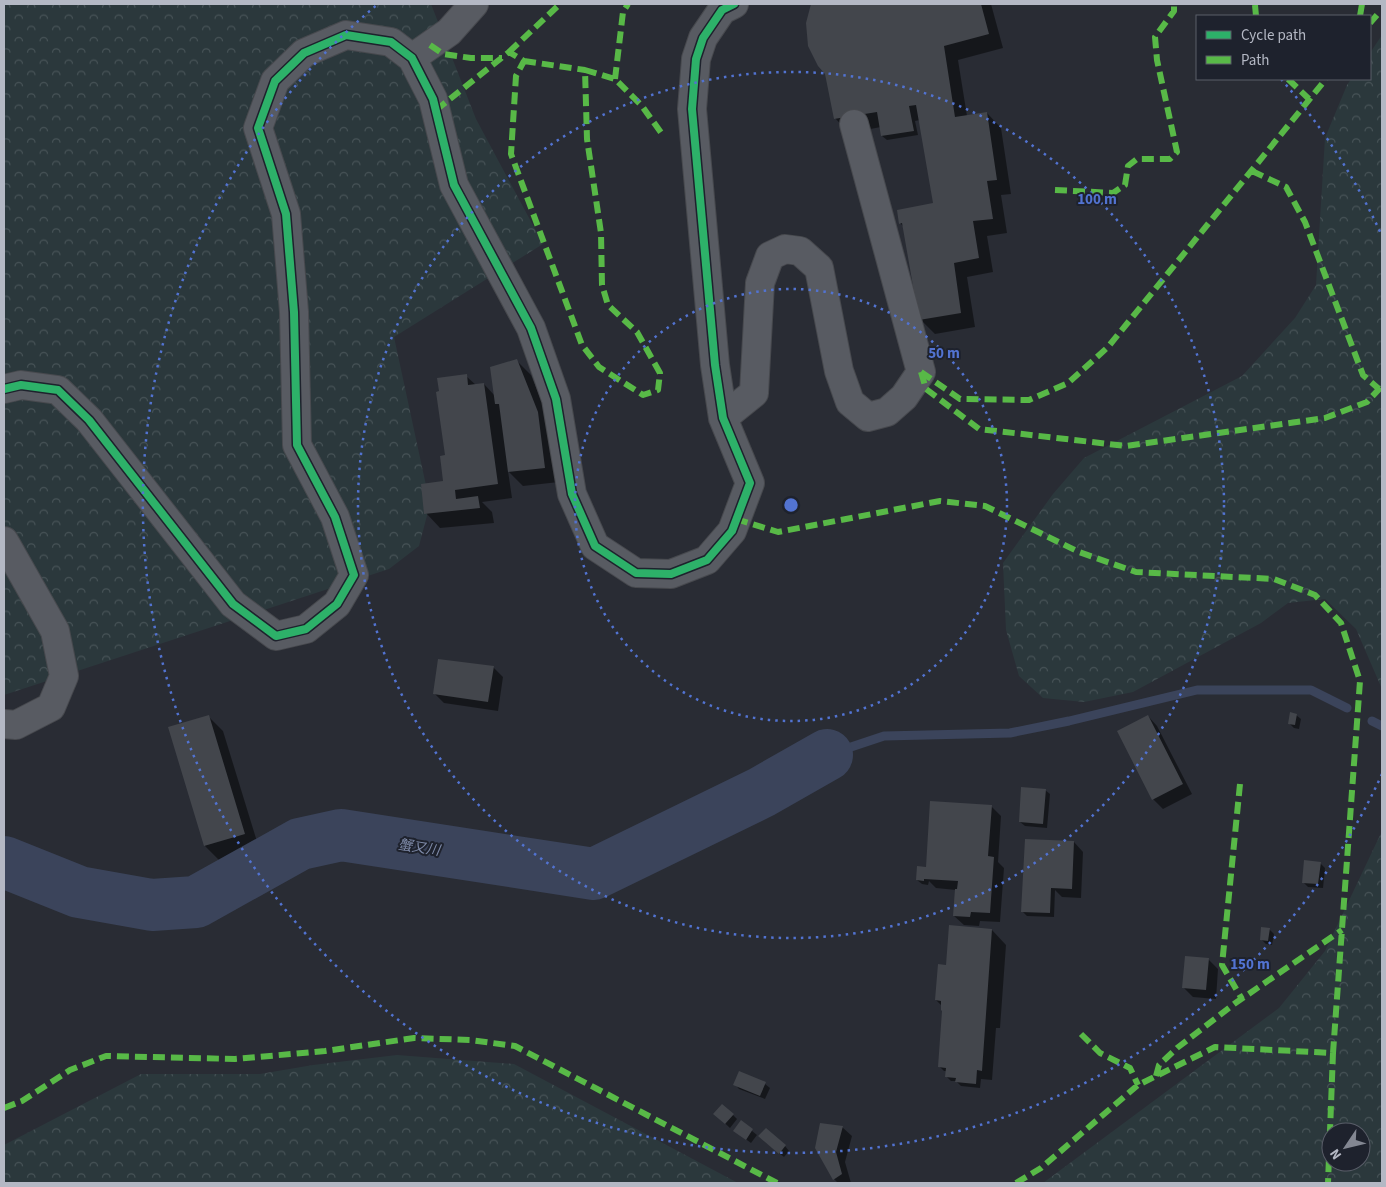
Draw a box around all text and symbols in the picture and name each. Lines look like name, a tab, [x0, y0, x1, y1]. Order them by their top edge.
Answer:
legend	[1196, 15, 1371, 80]
text: Cycle path	[1241, 25, 1306, 46]
text: Path	[1241, 50, 1269, 71]
text: 100 m	[1077, 189, 1117, 210]
text: 50 m	[928, 343, 960, 364]
centre of rings	[782, 496, 800, 514]
water label: 蟹又川	[397, 835, 443, 861]
text: 150 m	[1230, 954, 1270, 975]
north arrow	[1321, 1122, 1371, 1172]
text: N	[1325, 1144, 1347, 1163]

